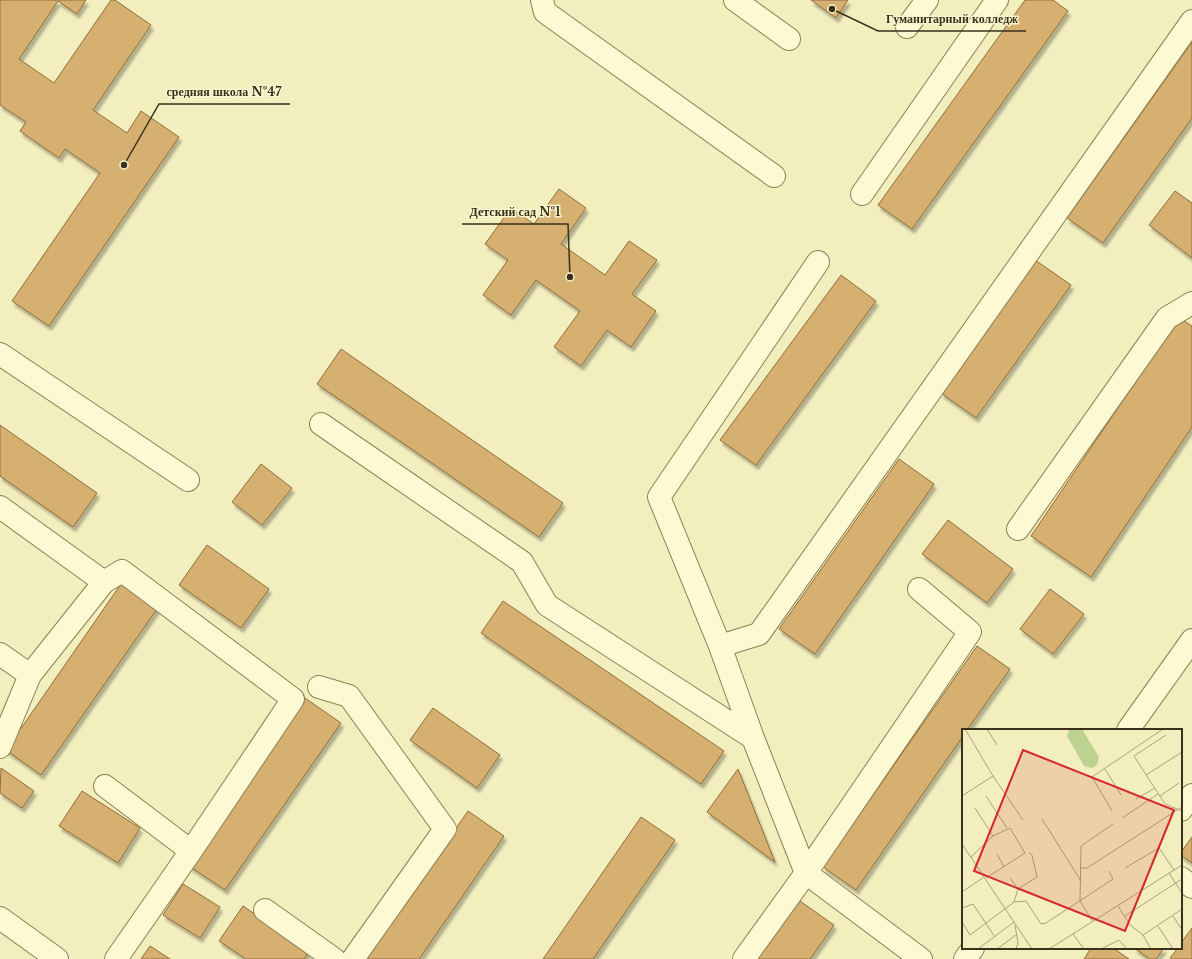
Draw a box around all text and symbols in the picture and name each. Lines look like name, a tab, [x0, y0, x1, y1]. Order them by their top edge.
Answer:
callout: Гуманитарный колледж	[878, 7, 1026, 31]
text: Гуманитарный колледж	[886, 11, 1018, 26]
callout: средняя школа №47	[159, 80, 290, 104]
text: средняя школа №47	[166, 84, 282, 99]
callout: Детский сад №1	[462, 200, 568, 224]
text: Детский сад №1	[470, 204, 560, 219]
inset map	[962, 729, 1182, 949]

